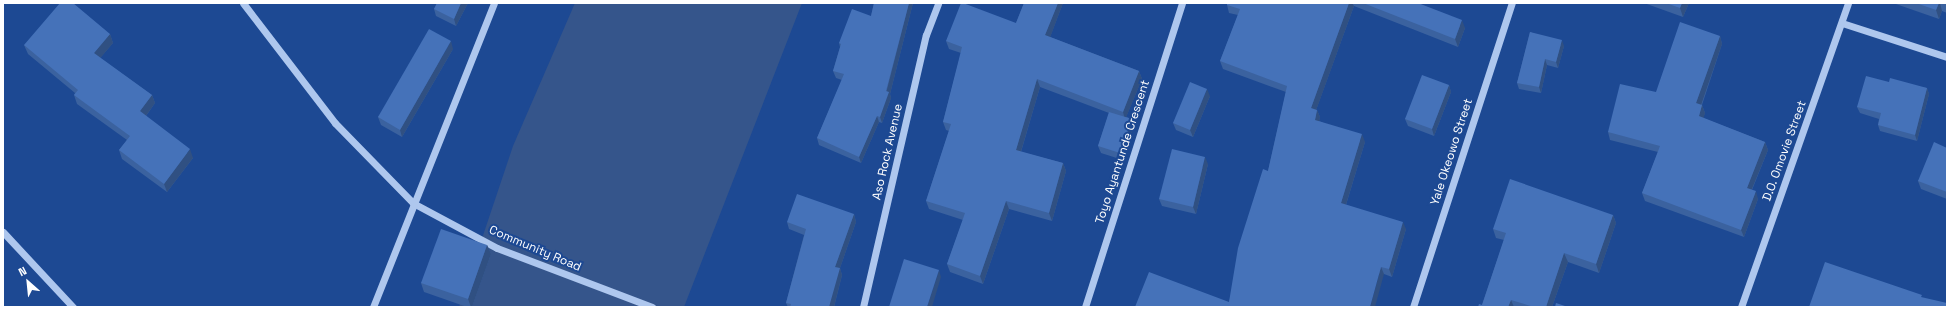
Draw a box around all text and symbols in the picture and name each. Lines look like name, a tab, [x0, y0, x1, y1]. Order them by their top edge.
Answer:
street label: Toyo Ayantunde Crescent	[1093, 78, 1153, 226]
street label: Yale Okeowo Street	[1428, 97, 1476, 207]
street label: D.O. Omovie Street	[1760, 99, 1810, 203]
street label: Aso Rock Avenue	[870, 102, 906, 202]
street label: Community Road	[487, 223, 583, 275]
north arrow	[8, 262, 48, 302]
text: N	[16, 263, 29, 279]

